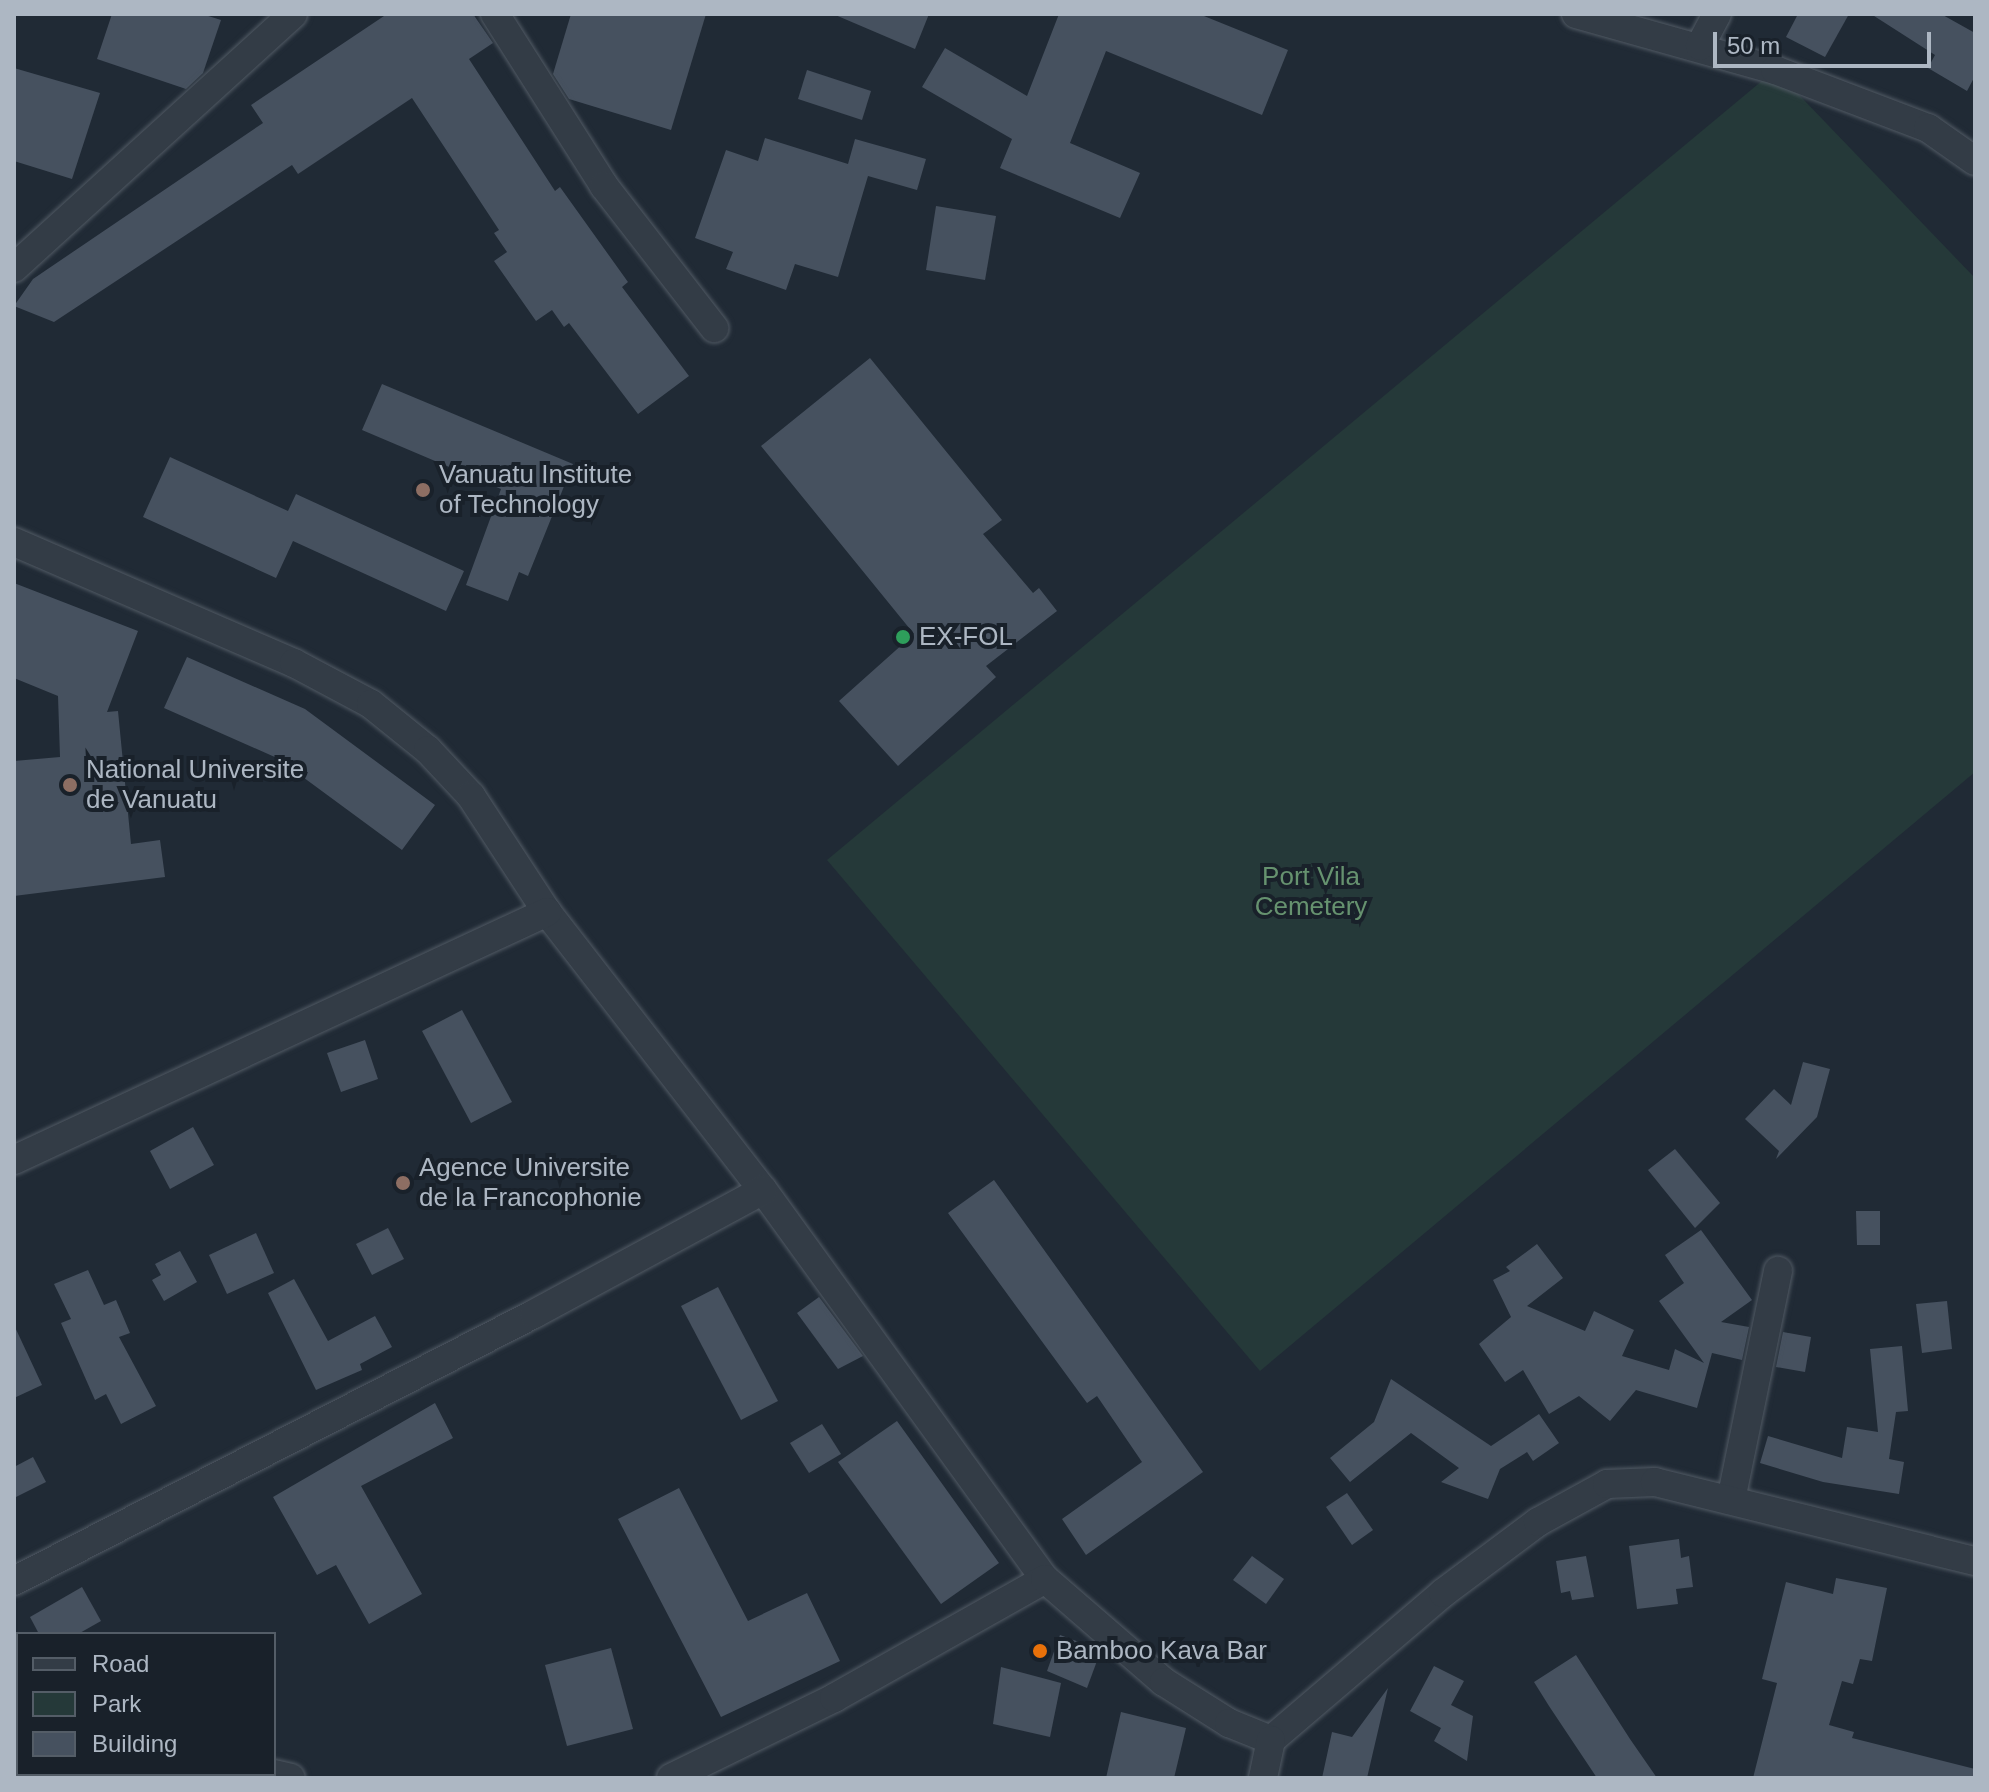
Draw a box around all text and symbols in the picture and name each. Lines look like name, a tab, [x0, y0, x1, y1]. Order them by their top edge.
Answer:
scale bar	[1717, 16, 1935, 66]
text: 50 m	[1727, 32, 1780, 59]
place label: Vanuatu Institute of Technology	[439, 459, 632, 520]
marker: Vanuatu Institute of Technology	[414, 481, 432, 499]
place label: EX-FOL	[919, 621, 1013, 653]
marker: EX-FOL	[894, 628, 912, 646]
place label: National Universite de Vanuatu	[86, 754, 304, 816]
marker: National Universite de Vanuatu	[61, 776, 79, 794]
park label: Port Vila Cemetery	[1255, 861, 1367, 922]
place label: Agence Universite de la Francophonie	[419, 1152, 642, 1214]
marker: Agence Universite de la Francophonie	[394, 1174, 412, 1192]
legend	[16, 1632, 276, 1776]
place label: Bamboo Kava Bar	[1056, 1635, 1267, 1667]
marker: Bamboo Kava Bar	[1031, 1642, 1049, 1660]
text: Road	[92, 1650, 149, 1677]
text: Park	[92, 1690, 141, 1717]
text: Building	[92, 1730, 177, 1757]

